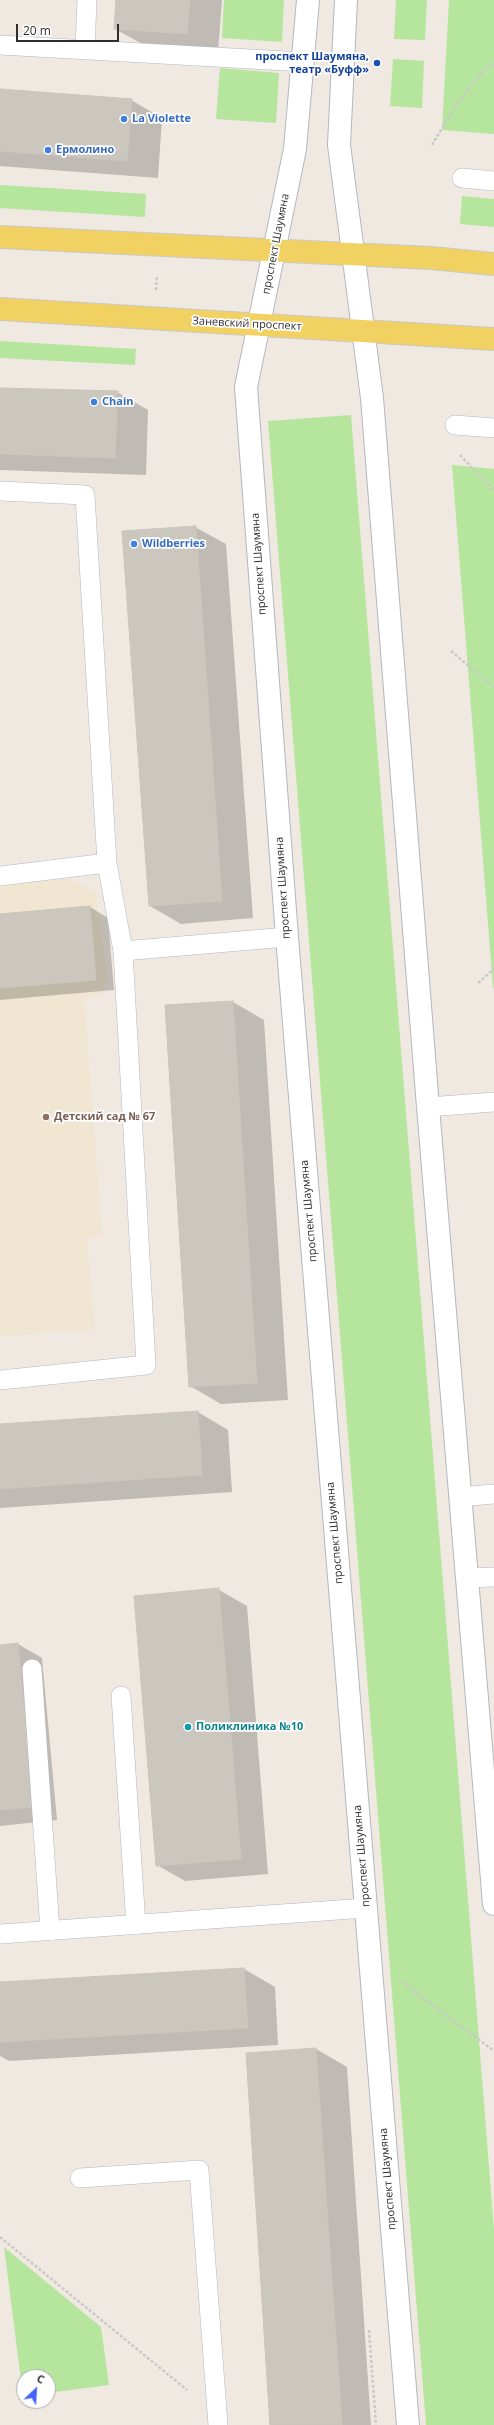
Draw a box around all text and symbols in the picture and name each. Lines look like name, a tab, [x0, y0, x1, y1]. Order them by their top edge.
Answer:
scale bar	[18, 16, 121, 42]
text: 20 m	[23, 22, 51, 39]
place label: проспект Шаумяна, театр «Буфф»	[255, 50, 369, 76]
marker: проспект Шаумяна, театр «Буфф»	[372, 58, 382, 68]
place label: La Violette	[132, 112, 191, 126]
marker: La Violette	[119, 114, 129, 124]
place label: Ермолино	[56, 143, 114, 157]
marker: Ермолино	[43, 145, 53, 155]
street label: проспект Шаумяна	[260, 193, 292, 295]
street label: Заневский проспект	[192, 315, 302, 333]
place label: Chain	[102, 395, 133, 409]
marker: Chain	[89, 397, 99, 407]
street label: проспект Шаумяна	[249, 512, 269, 616]
place label: Wildberries	[142, 537, 205, 551]
marker: Wildberries	[129, 539, 139, 549]
street label: проспект Шаумяна	[273, 836, 293, 940]
place label: Детский сад № 67	[54, 1110, 155, 1124]
marker: Детский сад № 67	[41, 1112, 51, 1122]
street label: проспект Шаумяна	[298, 1159, 320, 1263]
street label: проспект Шаумяна	[324, 1481, 346, 1585]
place label: Поликлиника №10	[196, 1720, 303, 1734]
marker: Поликлиника №10	[183, 1722, 193, 1732]
street label: проспект Шаумяна	[351, 1804, 373, 1908]
street label: проспект Шаумяна	[377, 2127, 399, 2231]
north arrow	[16, 2369, 56, 2409]
text: С	[35, 2370, 47, 2387]

